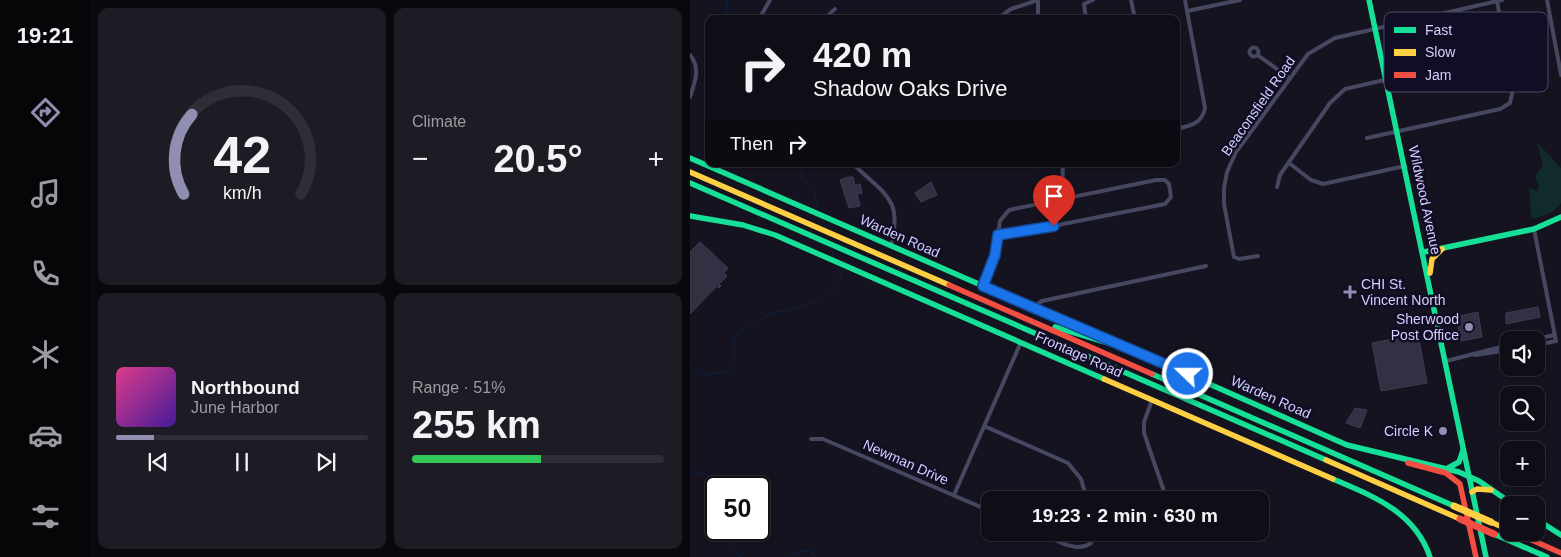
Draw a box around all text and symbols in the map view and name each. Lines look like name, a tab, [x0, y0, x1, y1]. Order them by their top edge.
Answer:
legend	[1384, 12, 1548, 92]
text: Fast	[1425, 22, 1452, 38]
text: 19:21	[17, 23, 73, 48]
icon: right	[730, 35, 795, 100]
text: 420 m	[813, 35, 912, 74]
text: Slow	[1425, 44, 1456, 60]
street label: Beaconsfield Road	[1218, 53, 1298, 159]
text: Jam	[1425, 67, 1451, 83]
text: Shadow Oaks Drive	[813, 76, 1007, 101]
icon: directions	[28, 95, 63, 130]
text: Climate	[412, 113, 466, 130]
text: 42	[213, 126, 271, 184]
icon: right	[783, 130, 811, 158]
text: Then	[730, 133, 773, 154]
text: 20.5°	[493, 138, 583, 180]
text: −	[412, 143, 428, 174]
text: +	[648, 143, 664, 174]
street label: Wildwood Avenue	[1406, 144, 1444, 256]
pin	[1033, 175, 1075, 226]
icon: music	[28, 176, 63, 211]
icon: arrive	[1040, 182, 1068, 210]
text: km/h	[223, 183, 261, 203]
street label: Warden Road	[858, 211, 942, 261]
icon: phone	[28, 256, 63, 291]
place label: CHI St. Vincent North	[1361, 276, 1446, 308]
marker: CHI St. Vincent North	[1343, 285, 1357, 299]
place label: Sherwood Post Office	[1391, 311, 1459, 343]
marker: Sherwood Post Office	[1463, 321, 1475, 333]
street label: Frontage Road	[1033, 328, 1125, 380]
map controls	[1500, 331, 1545, 541]
button: sound	[1500, 331, 1545, 376]
icon: climate	[28, 337, 63, 372]
position arrow	[1161, 347, 1213, 399]
street label: Warden Road	[1229, 372, 1313, 422]
text: Northbound	[191, 377, 300, 398]
text: Range · 51%	[412, 379, 505, 396]
button: search	[1500, 386, 1545, 431]
text: June Harbor	[191, 399, 279, 416]
text: 255 km	[412, 404, 541, 446]
icon: car	[28, 418, 63, 453]
place label: Circle K	[1384, 423, 1434, 439]
marker: Circle K	[1437, 425, 1449, 437]
street label: Newman Drive	[861, 436, 951, 488]
button: +	[1500, 441, 1545, 486]
icon: previous	[144, 448, 172, 476]
icon: pause	[228, 448, 256, 476]
icon: next	[312, 448, 340, 476]
speed limit sign: 50	[705, 476, 770, 541]
button: −	[1500, 496, 1545, 541]
icon: filters	[28, 499, 63, 534]
text: 19:23 · 2 min · 630 m	[1032, 505, 1218, 526]

